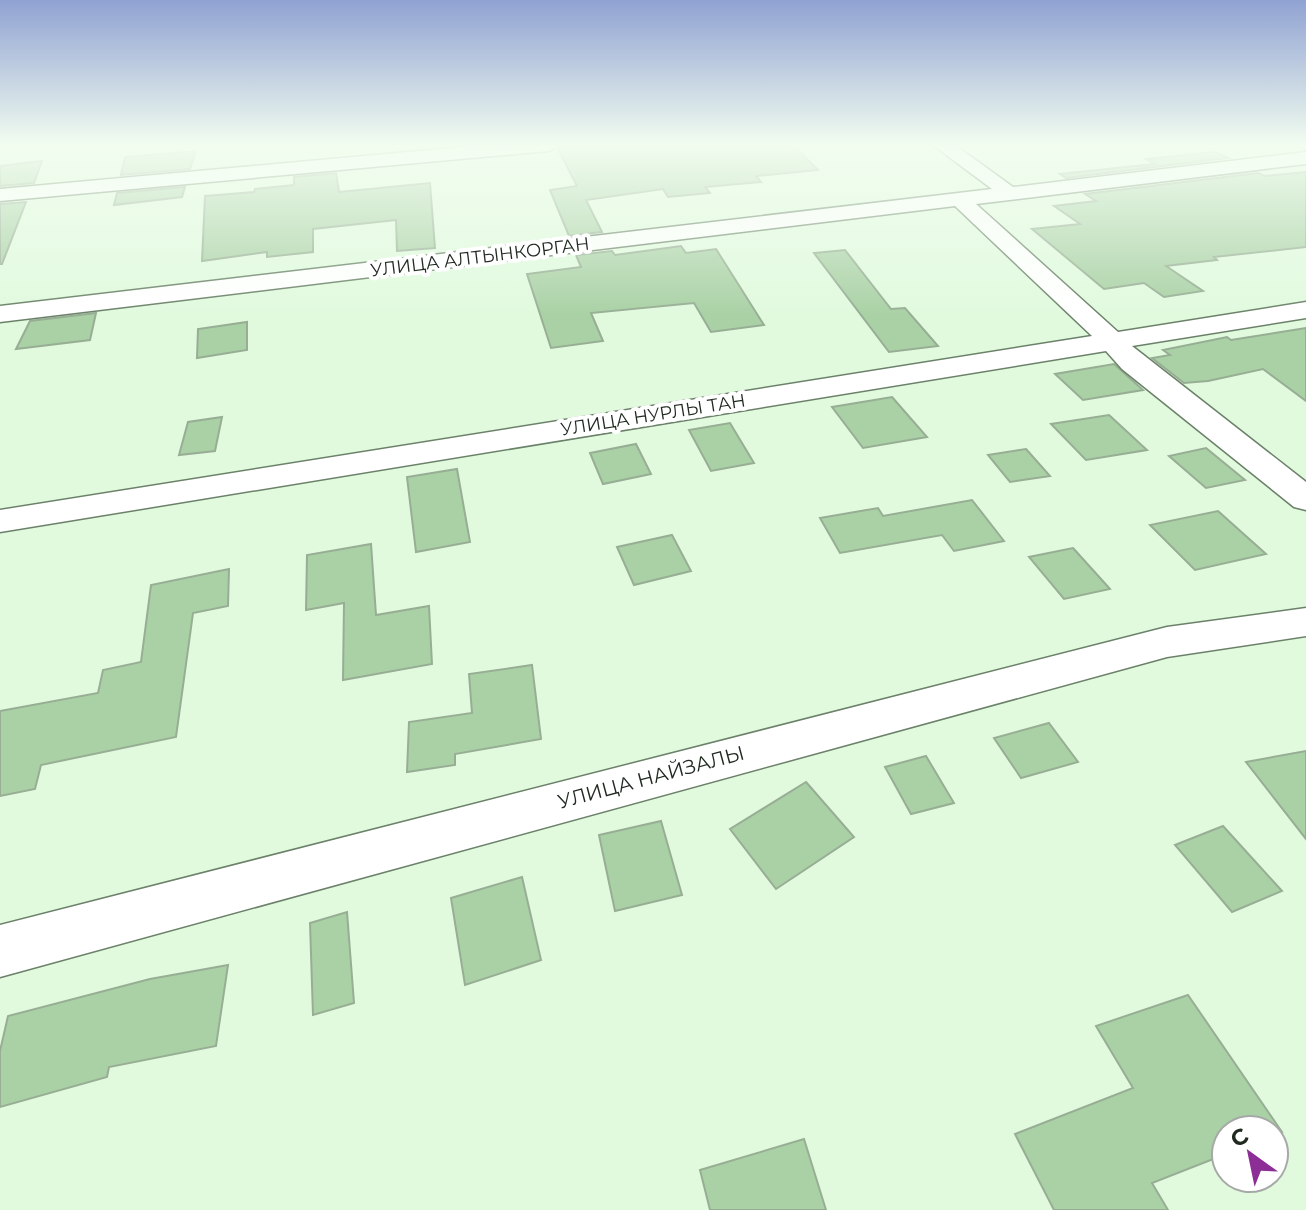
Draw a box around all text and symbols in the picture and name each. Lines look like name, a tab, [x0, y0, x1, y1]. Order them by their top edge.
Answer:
street label: УЛИЦА АЛТЫНКОРГАН	[369, 233, 591, 281]
street label: УЛИЦА НУРЛЫ ТАН	[559, 390, 747, 440]
street label: УЛИЦА НАЙЗАЛЫ	[555, 741, 747, 813]
north arrow	[1210, 1114, 1290, 1194]
text: С	[1225, 1122, 1253, 1153]

